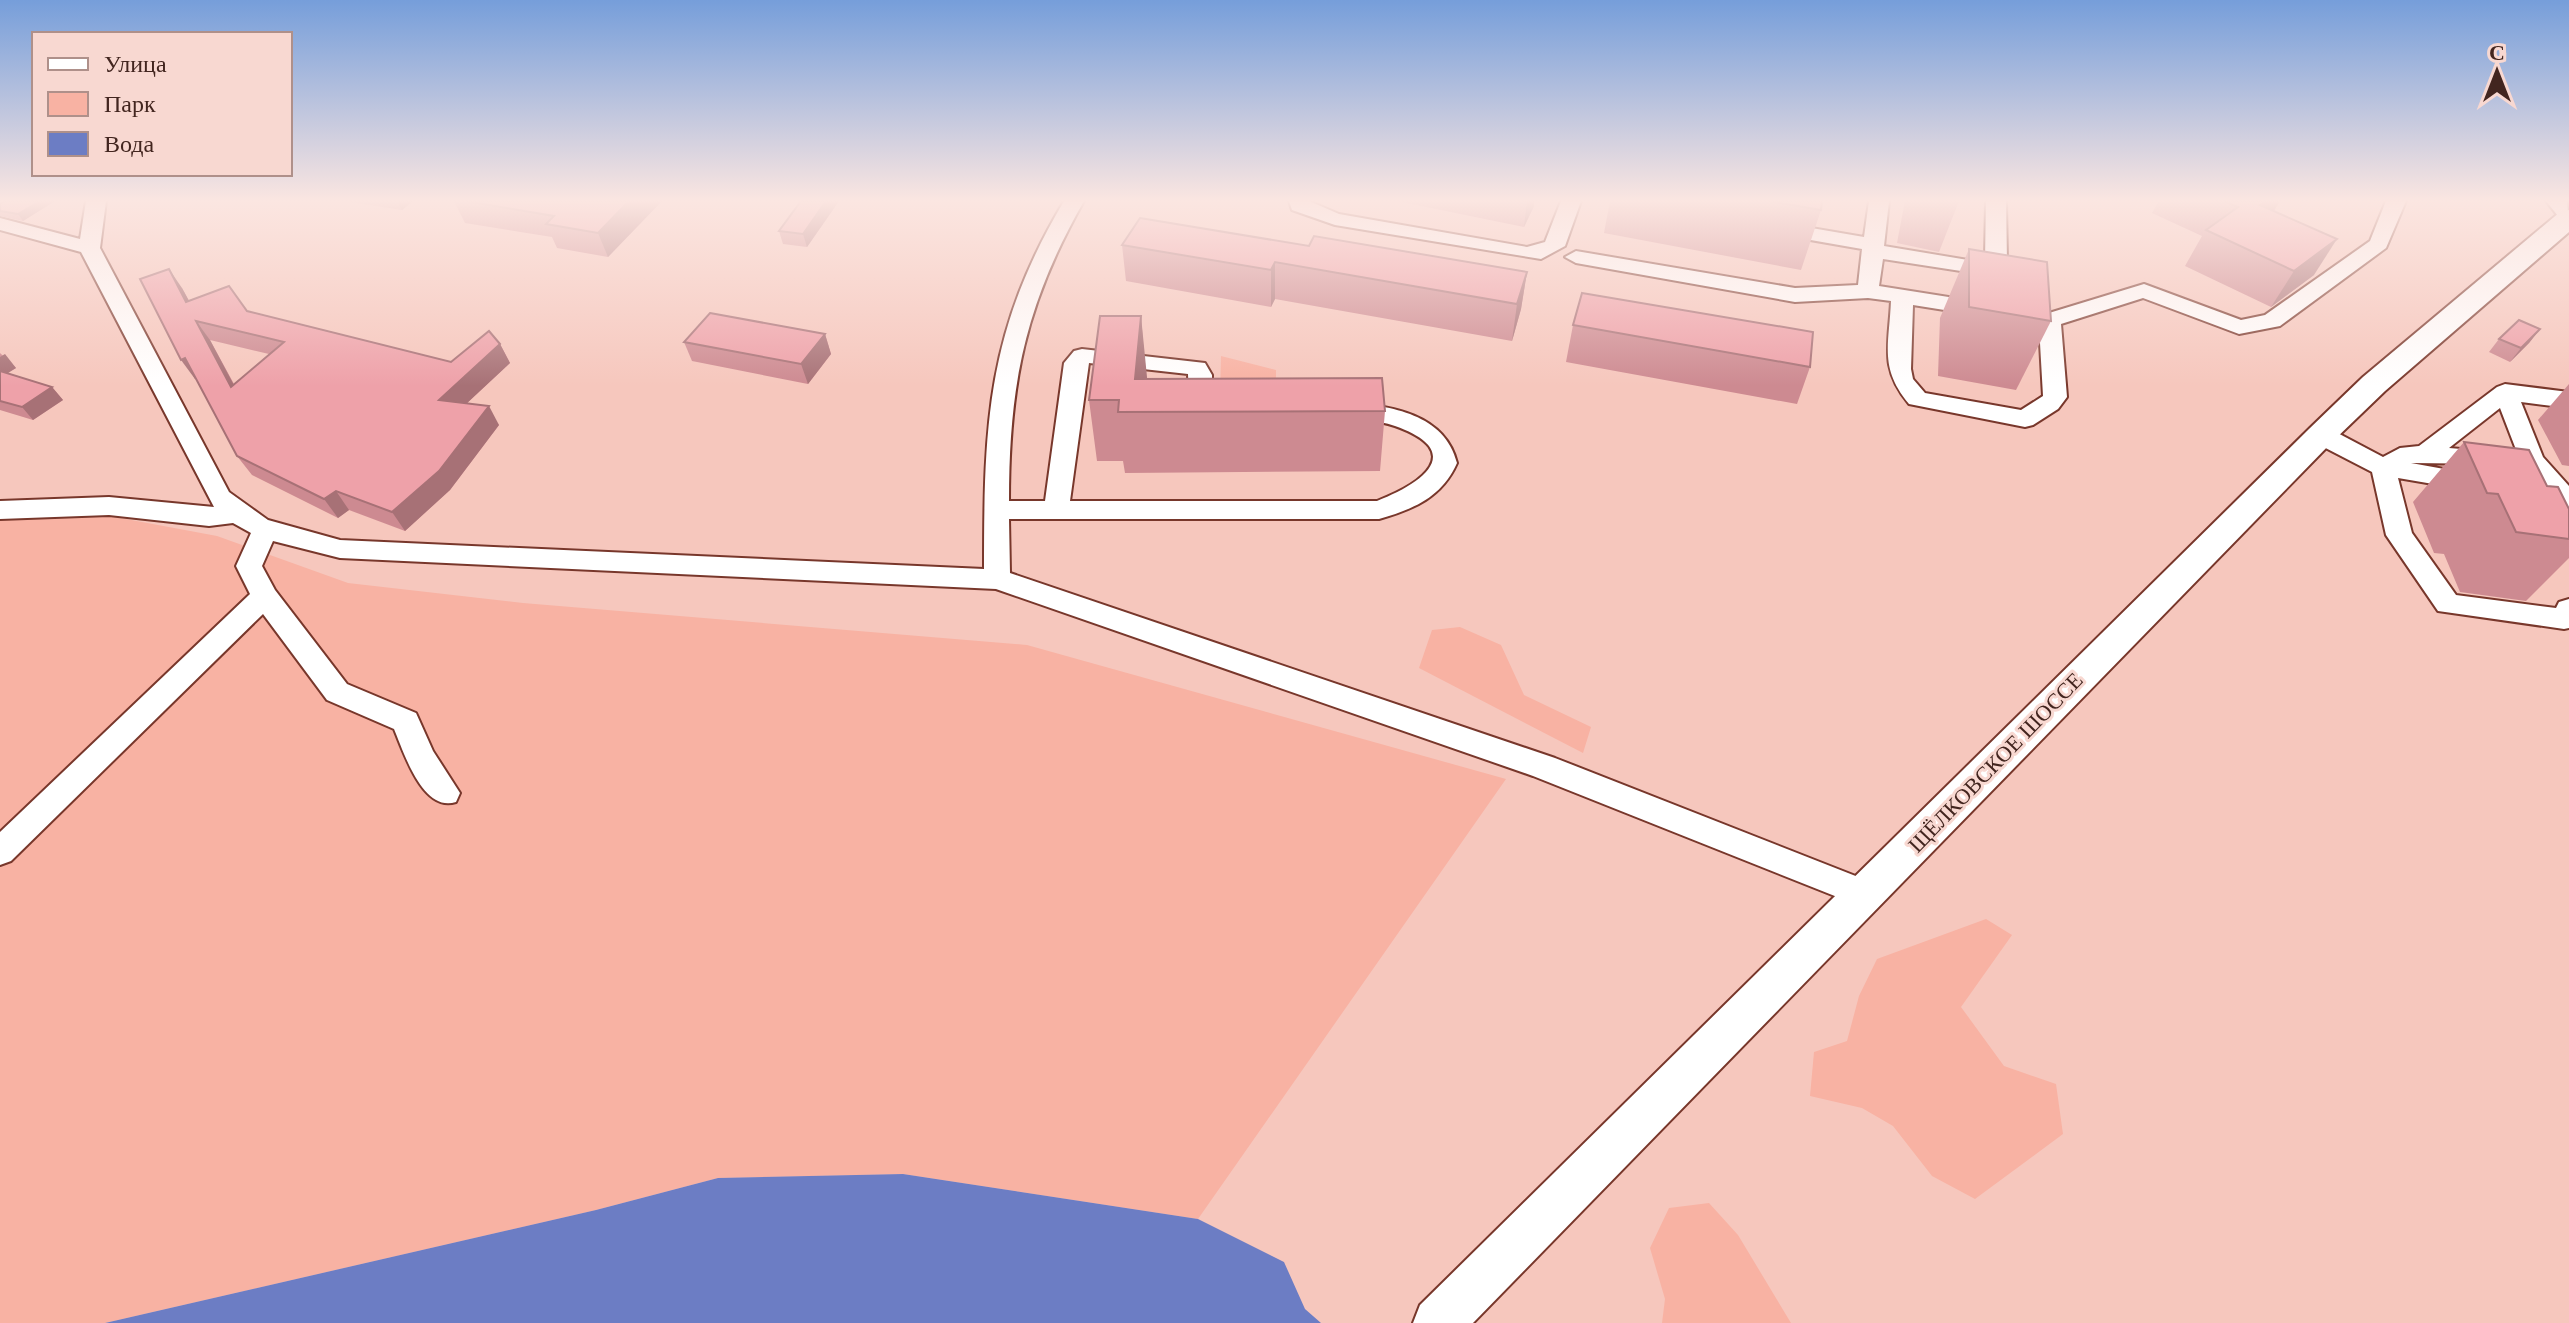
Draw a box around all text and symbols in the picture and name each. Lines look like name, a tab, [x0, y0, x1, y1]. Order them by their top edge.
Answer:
legend	[32, 32, 292, 176]
north arrow	[2457, 32, 2537, 112]
text: С	[2489, 40, 2505, 65]
text: Улица	[104, 51, 167, 77]
text: Парк	[104, 91, 156, 117]
text: Вода	[104, 131, 155, 157]
street label: ЩЁЛКОВСКОЕ ШОССЕ	[1903, 667, 2088, 857]

